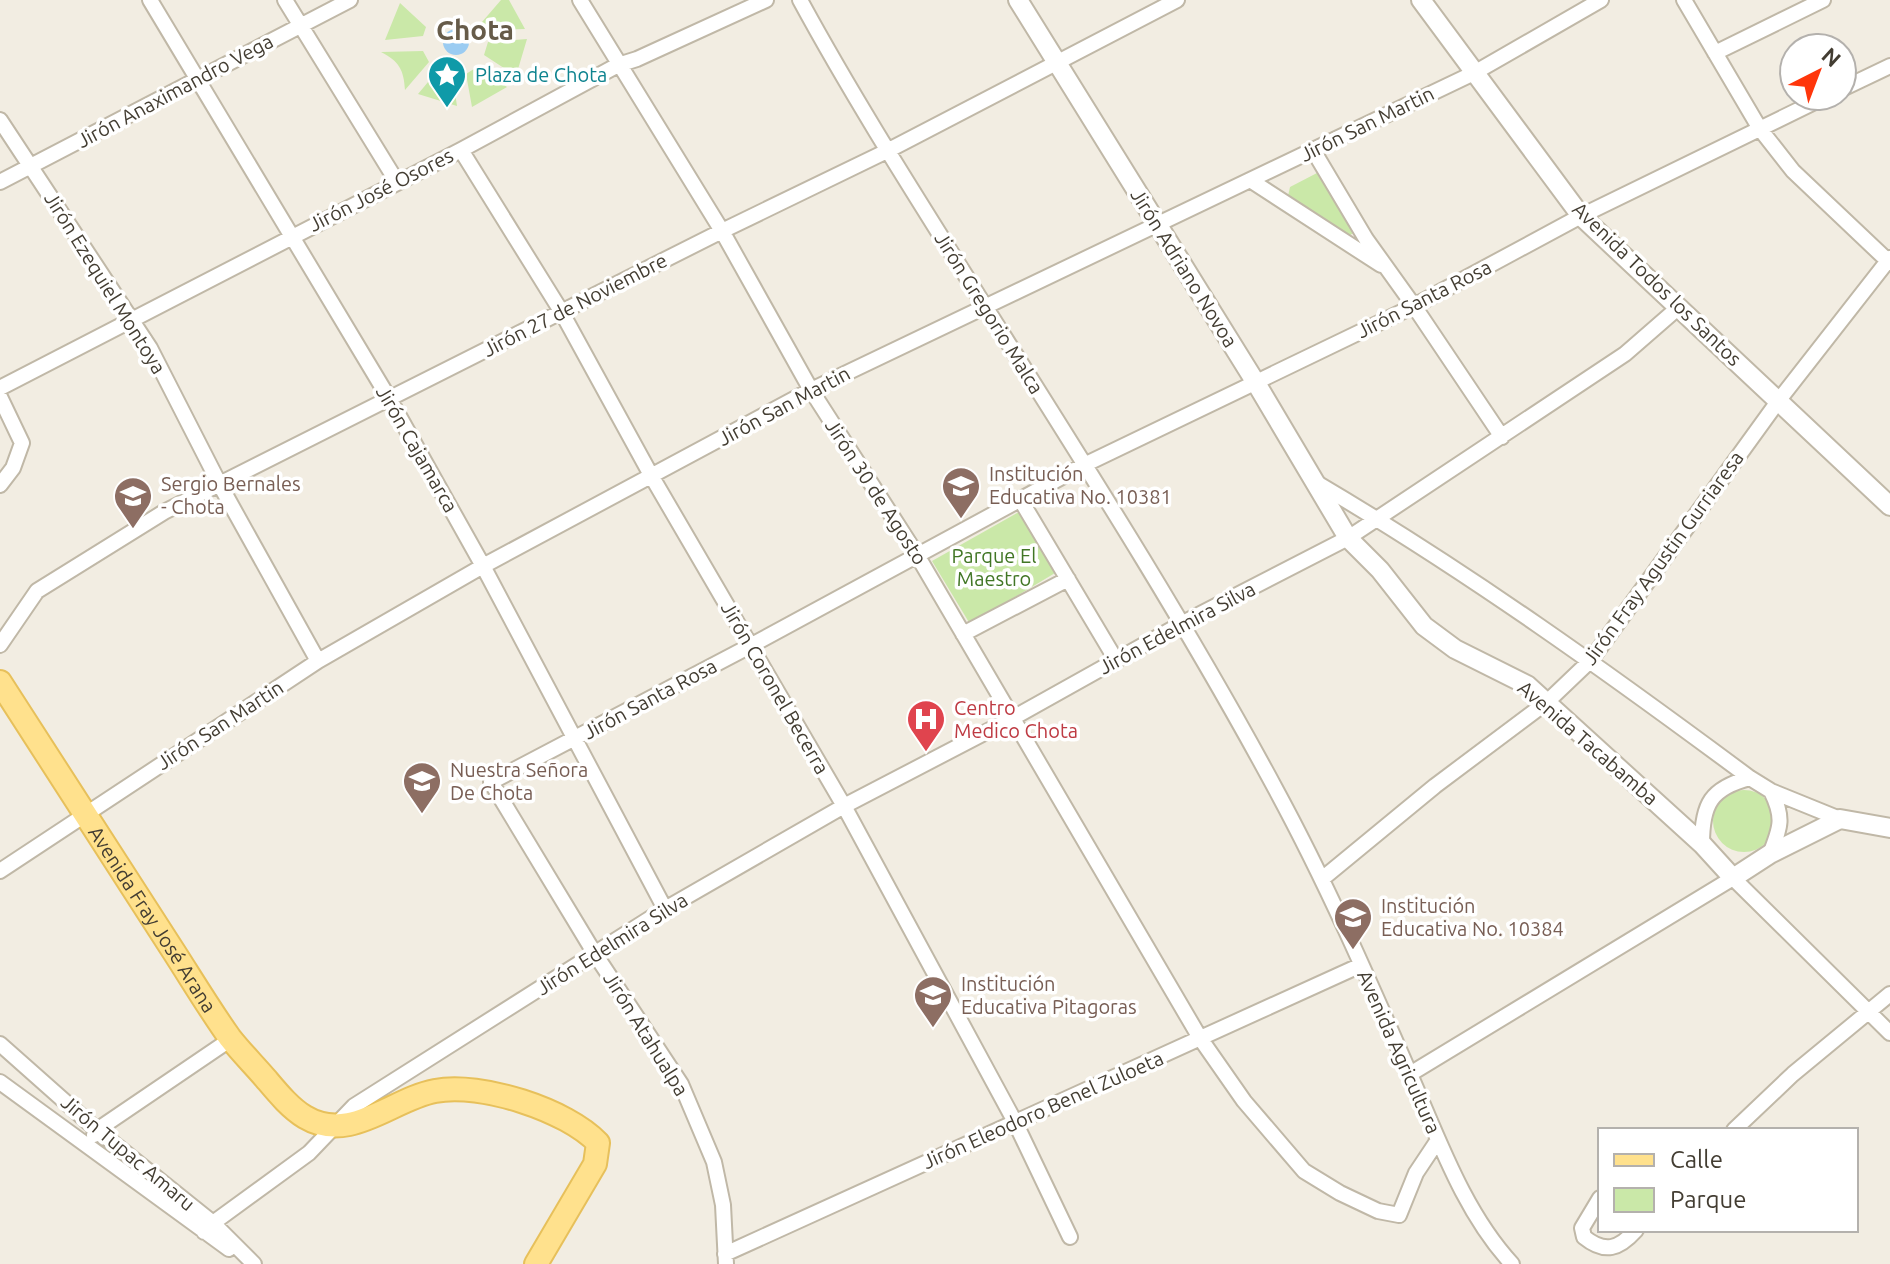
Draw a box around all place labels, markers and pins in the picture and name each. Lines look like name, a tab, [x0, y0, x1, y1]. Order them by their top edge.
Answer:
place icon: Plaza de Chota	[426, 54, 468, 109]
place label: Plaza de Chota	[475, 63, 607, 86]
place label: Institución Educativa No. 10381	[989, 462, 1172, 508]
school or university icon: Institución Educativa No. 10381	[940, 465, 982, 520]
place label: Sergio Bernales - Chota	[161, 472, 301, 518]
school or university icon: Sergio Bernales - Chota	[112, 475, 154, 530]
place label: Centro Medico Chota	[954, 696, 1078, 742]
hospital icon: Centro Medico Chota	[905, 698, 947, 753]
place label: Nuestra Señora De Chota	[450, 758, 588, 804]
school or university icon: Nuestra Señora De Chota	[401, 760, 443, 815]
place label: Institución Educativa No. 10384	[1381, 894, 1564, 940]
school or university icon: Institución Educativa No. 10384	[1332, 896, 1374, 951]
place label: Institución Educativa Pitagoras	[961, 972, 1137, 1018]
school or university icon: Institución Educativa Pitagoras	[912, 974, 954, 1029]

